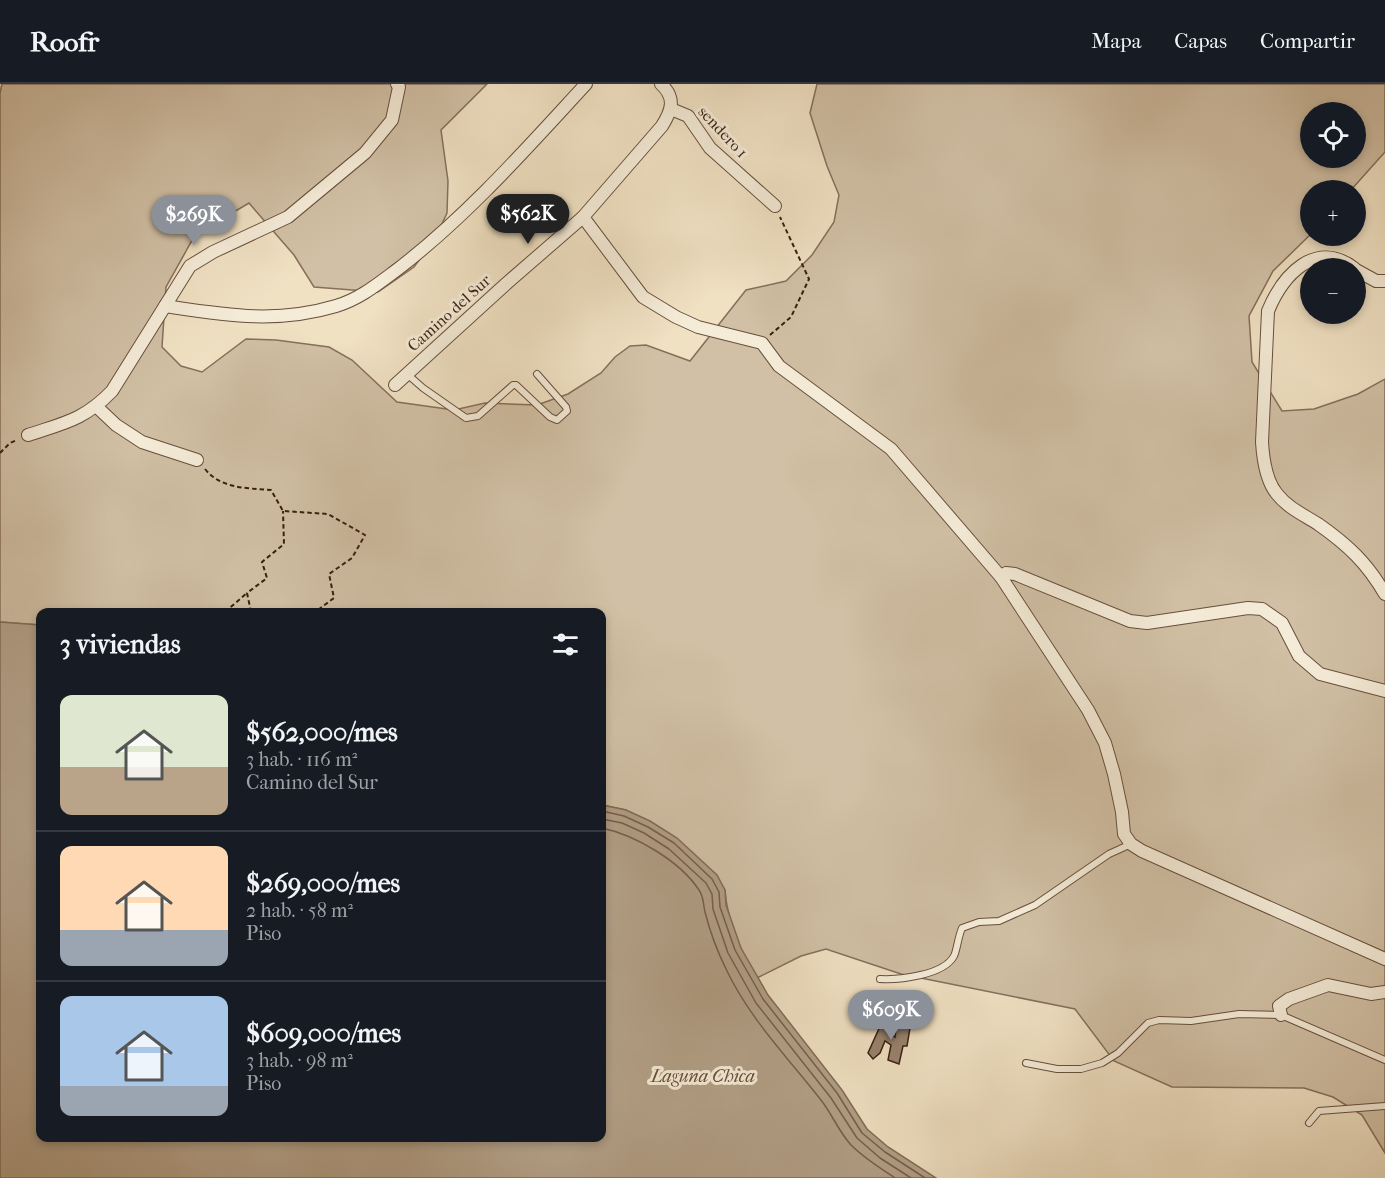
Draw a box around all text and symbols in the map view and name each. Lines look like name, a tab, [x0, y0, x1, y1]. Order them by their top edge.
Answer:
text: Roofr	[30, 25, 99, 58]
text: Mapa	[1091, 29, 1141, 53]
text: Capas	[1174, 29, 1227, 53]
text: Compartir	[1260, 29, 1355, 53]
street label: sendero 1	[694, 102, 752, 162]
map controls	[1300, 102, 1366, 324]
button: locate	[1300, 102, 1366, 168]
button: +	[1300, 180, 1366, 246]
pin: $562K	[486, 194, 570, 245]
pin: $269K	[152, 195, 236, 246]
text: $562K	[500, 202, 556, 225]
text: $269K	[165, 203, 223, 226]
button: −	[1300, 258, 1366, 324]
street label: Camino del Sur	[403, 271, 495, 355]
icon: filters	[549, 628, 582, 661]
text: 3 viviendas	[60, 629, 181, 660]
text: $562,000/mes	[246, 717, 398, 748]
icon: home	[108, 719, 180, 791]
text: 3 hab. · 116 m²	[246, 748, 357, 771]
text: Camino del Sur	[246, 771, 378, 794]
text: $269,000/mes	[246, 868, 400, 899]
icon: home	[108, 870, 180, 942]
text: 2 hab. · 58 m²	[246, 899, 353, 922]
text: Piso	[246, 922, 282, 945]
pin: $609K	[849, 990, 933, 1041]
text: $609K	[862, 998, 920, 1021]
text: $609,000/mes	[246, 1018, 401, 1049]
icon: home	[108, 1020, 180, 1092]
text: 3 hab. · 98 m²	[246, 1049, 353, 1072]
water label: Laguna Chica	[649, 1066, 755, 1087]
text: Piso	[246, 1072, 282, 1095]

